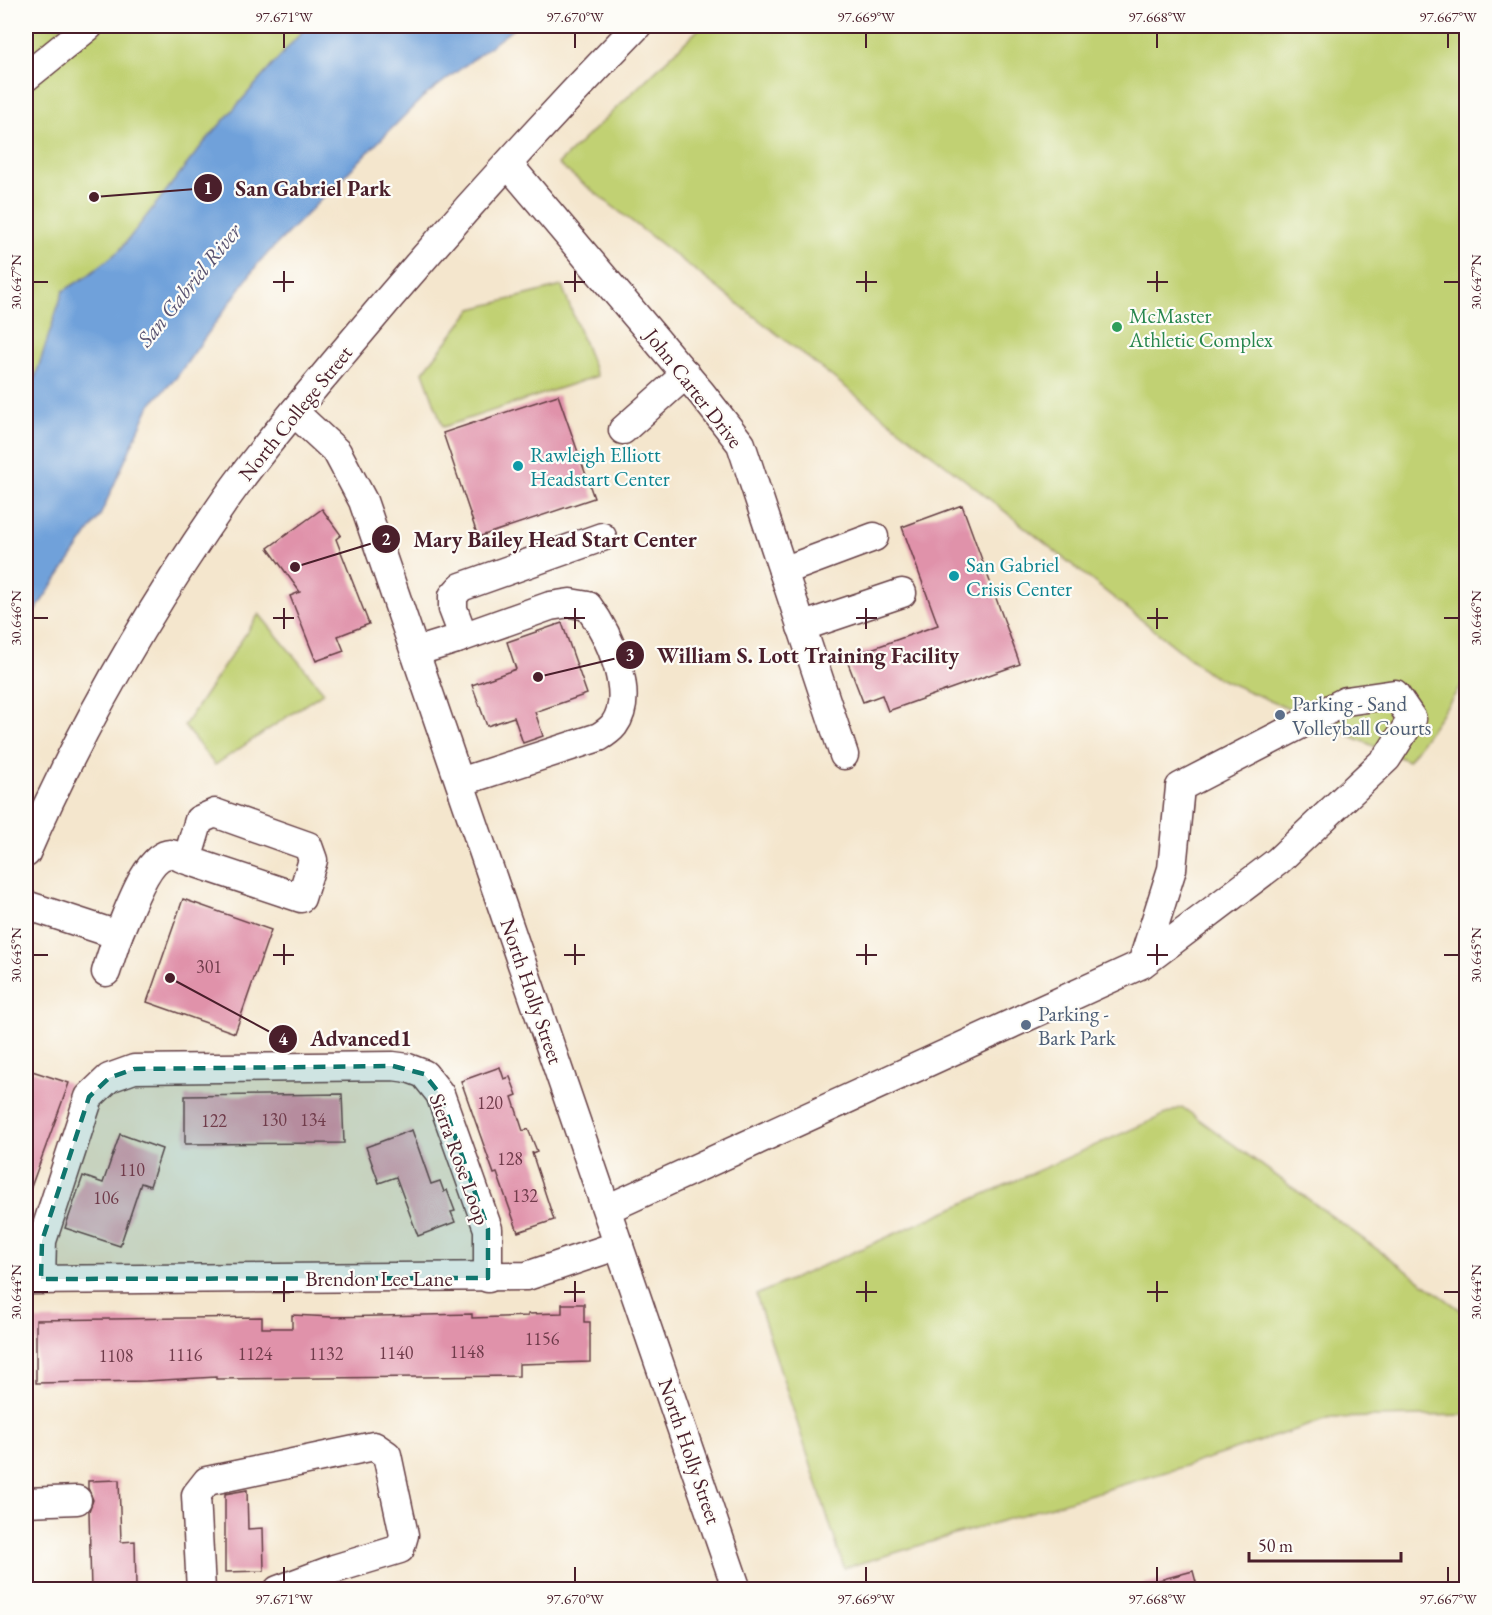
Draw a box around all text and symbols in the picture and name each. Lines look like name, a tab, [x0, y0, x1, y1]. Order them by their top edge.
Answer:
text: 97.671°W	[255, 7, 313, 26]
text: 97.670°W	[546, 7, 604, 26]
text: 97.669°W	[837, 7, 895, 26]
text: 97.668°W	[1128, 7, 1186, 26]
text: 97.667°W	[1419, 7, 1477, 26]
callout: San Gabriel Park	[193, 168, 403, 208]
text: San Gabriel Park	[235, 174, 392, 203]
text: 1	[203, 176, 213, 199]
water label: San Gabriel River	[130, 216, 249, 353]
text: 30.647°N	[6, 254, 25, 310]
text: 30.647°N	[1466, 254, 1485, 310]
place label: McMaster Athletic Complex	[1128, 302, 1273, 353]
marker: McMaster Athletic Complex	[1110, 320, 1124, 334]
street label: John Carter Drive	[638, 321, 749, 453]
street label: North College Street	[232, 339, 358, 486]
place label: Rawleigh Elliott Headstart Center	[530, 441, 670, 492]
marker: Rawleigh Elliott Headstart Center	[511, 459, 525, 473]
callout: Mary Bailey Head Start Center	[371, 519, 709, 559]
text: Mary Bailey Head Start Center	[413, 525, 698, 554]
text: 2	[381, 527, 391, 550]
place label: San Gabriel Crisis Center	[966, 551, 1072, 602]
marker: San Gabriel Crisis Center	[947, 569, 961, 583]
text: 30.646°N	[6, 590, 25, 646]
text: 30.646°N	[1466, 590, 1485, 646]
callout: William S. Lott Training Facility	[615, 635, 971, 675]
text: William S. Lott Training Facility	[657, 641, 960, 670]
text: 3	[625, 643, 635, 666]
place label: Parking - Sand Volleyball Courts	[1292, 690, 1432, 741]
marker: Parking - Sand Volleyball Courts	[1273, 708, 1287, 722]
street label: North Holly Street	[494, 915, 570, 1068]
text: 30.645°N	[6, 927, 25, 983]
text: 30.645°N	[1466, 927, 1485, 983]
house number: 301	[196, 955, 222, 978]
place label: Parking - Bark Park	[1038, 1000, 1117, 1051]
marker: Parking - Bark Park	[1019, 1018, 1033, 1032]
callout: Advanced1	[268, 1019, 423, 1059]
text: Advanced1	[309, 1024, 412, 1053]
text: 4	[278, 1027, 288, 1050]
street label: Sierra Rose Loop	[424, 1089, 496, 1229]
house number: 120	[477, 1091, 503, 1114]
house number: 130	[261, 1108, 287, 1131]
house number: 134	[300, 1108, 326, 1131]
house number: 122	[201, 1109, 227, 1132]
house number: 128	[497, 1147, 523, 1170]
house number: 110	[119, 1158, 145, 1181]
house number: 132	[512, 1184, 538, 1207]
house number: 106	[93, 1186, 119, 1209]
text: 30.644°N	[6, 1264, 25, 1320]
text: 30.644°N	[1466, 1264, 1485, 1320]
street label: Brendon Lee Lane	[305, 1265, 453, 1292]
house number: 1156	[525, 1327, 560, 1350]
house number: 1148	[450, 1340, 484, 1363]
house number: 1140	[379, 1341, 414, 1364]
house number: 1124	[238, 1342, 273, 1365]
house number: 1132	[309, 1342, 344, 1365]
house number: 1116	[168, 1343, 203, 1366]
house number: 1108	[99, 1344, 133, 1367]
street label: North Holly Street	[652, 1375, 728, 1528]
scale bar	[1249, 1525, 1400, 1563]
text: 50 m	[1258, 1534, 1293, 1557]
text: 97.671°W	[255, 1589, 313, 1608]
text: 97.670°W	[546, 1589, 604, 1608]
text: 97.669°W	[837, 1589, 895, 1608]
text: 97.668°W	[1128, 1589, 1186, 1608]
text: 97.667°W	[1419, 1589, 1477, 1608]

